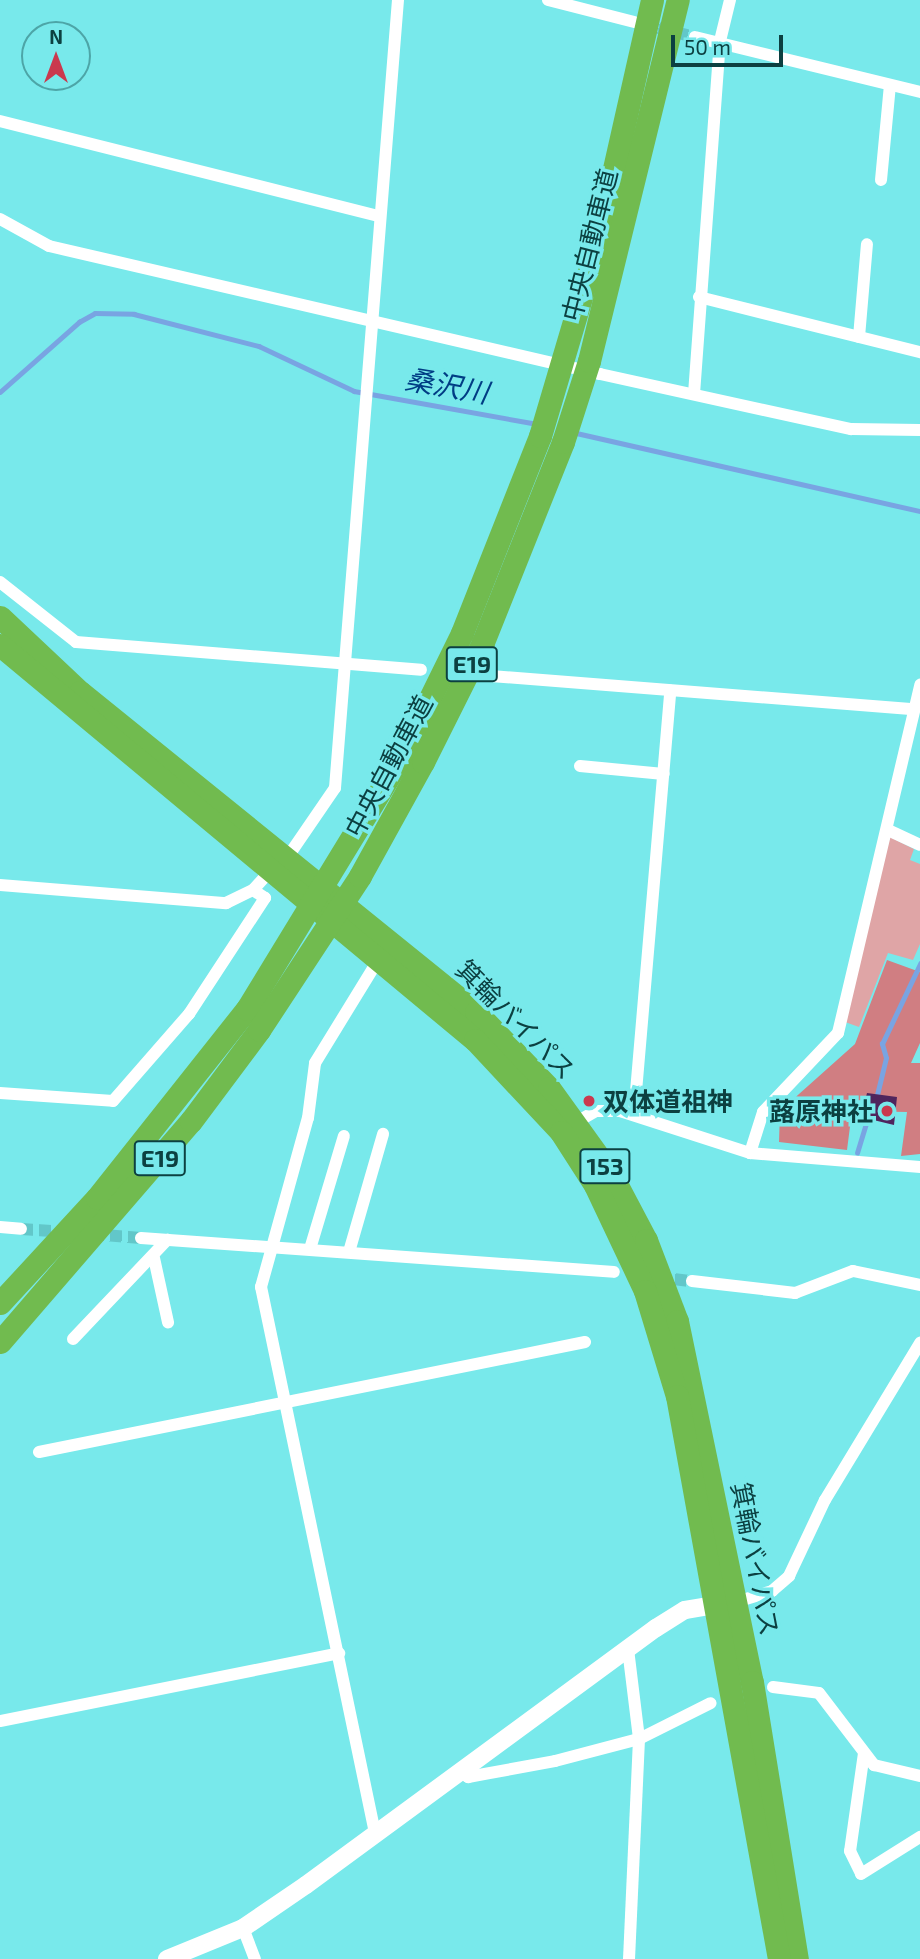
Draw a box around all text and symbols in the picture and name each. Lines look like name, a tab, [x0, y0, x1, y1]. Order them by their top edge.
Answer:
north arrow	[21, 21, 91, 91]
scale bar	[675, 21, 787, 65]
text: N	[49, 25, 63, 48]
text: 50 m	[684, 34, 731, 59]
street label: 中央自動車道	[555, 166, 623, 324]
water label: 桑沢川	[403, 361, 491, 409]
road number: E19	[446, 644, 498, 684]
street label: 中央自動車道	[338, 690, 438, 842]
street label: 箕輪バイパス	[450, 953, 582, 1085]
place label: 双体道祖神	[603, 1085, 733, 1117]
marker: 双体道祖神	[581, 1093, 597, 1109]
place label: 蕗原神社	[769, 1095, 873, 1127]
marker: 蕗原神社	[879, 1103, 895, 1119]
road number: E19	[134, 1138, 186, 1178]
road number: 153	[579, 1146, 631, 1186]
street label: 箕輪バイパス	[726, 1479, 786, 1639]

